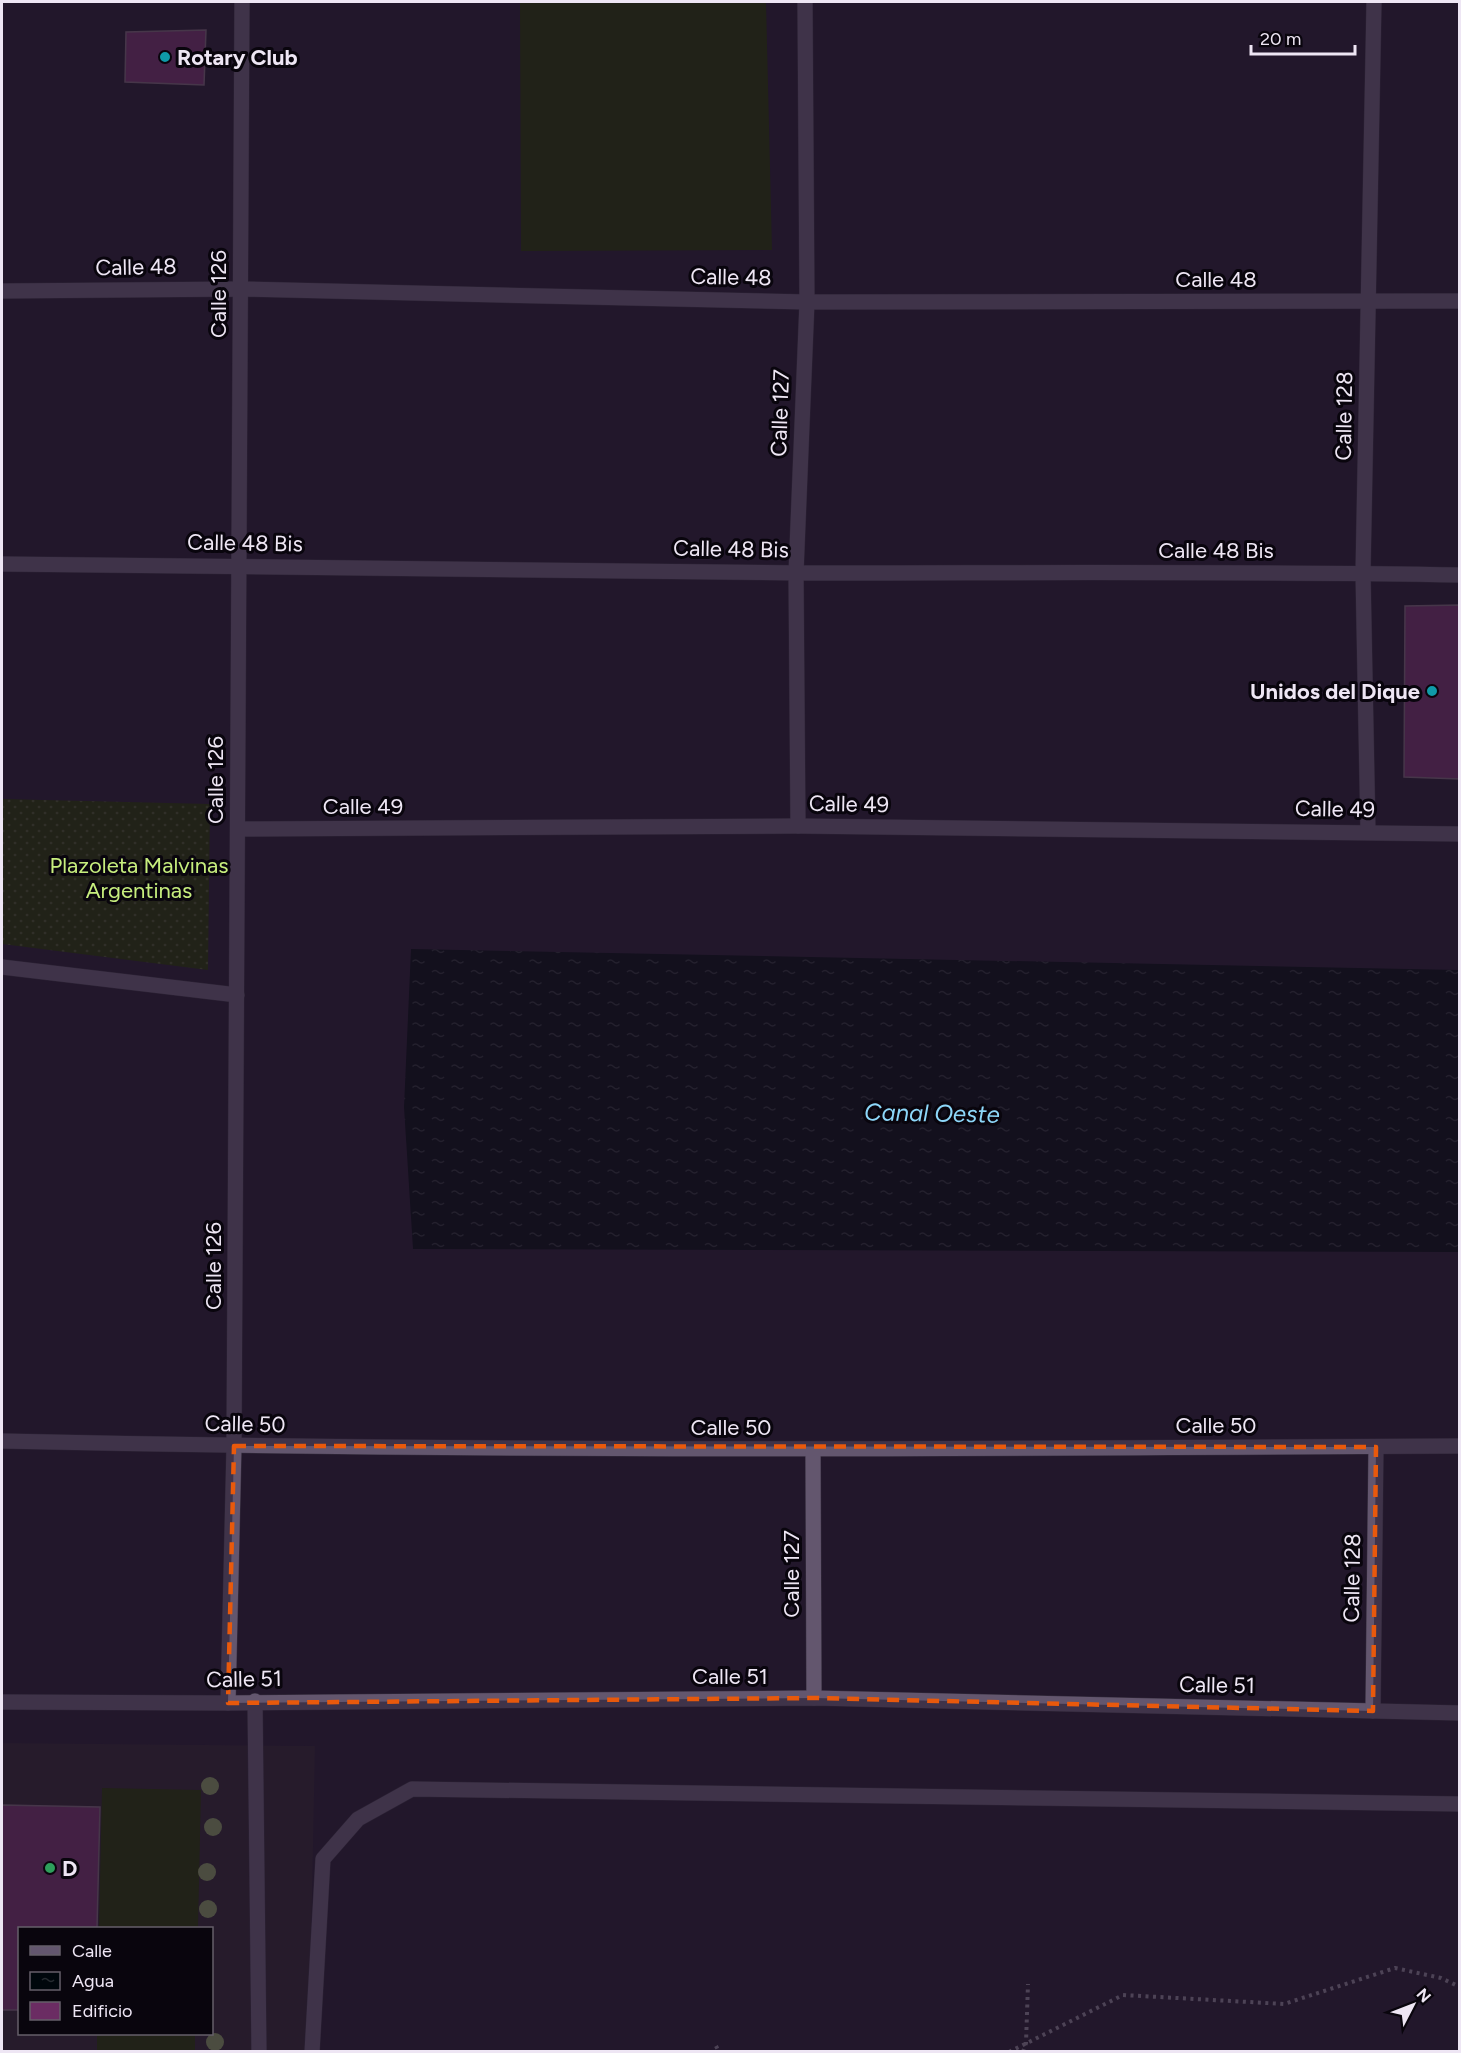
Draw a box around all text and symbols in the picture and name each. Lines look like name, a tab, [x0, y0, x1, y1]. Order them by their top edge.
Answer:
scale bar	[1251, 18, 1354, 56]
text: 20 m	[1260, 28, 1301, 50]
place label: Rotary Club	[177, 44, 298, 71]
marker: Rotary Club	[158, 50, 172, 64]
street label: Calle 126	[205, 250, 232, 338]
street label: Calle 48	[95, 253, 177, 281]
street label: Calle 48	[690, 263, 772, 291]
street label: Calle 48	[1175, 266, 1257, 293]
street label: Calle 127	[765, 369, 795, 457]
street label: Calle 128	[1330, 371, 1358, 461]
street label: Calle 48 Bis	[187, 528, 303, 558]
street label: Calle 48 Bis	[673, 534, 789, 564]
street label: Calle 48 Bis	[1158, 537, 1274, 564]
place label: Unidos del Dique	[1250, 678, 1420, 705]
marker: Unidos del Dique	[1425, 684, 1439, 698]
street label: Calle 126	[202, 736, 229, 824]
street label: Calle 49	[809, 790, 889, 818]
street label: Calle 49	[323, 793, 403, 820]
street label: Calle 49	[1295, 795, 1375, 823]
park label: Plazoleta Malvinas Argentinas	[49, 852, 229, 904]
water label: Canal Oeste	[864, 1097, 1000, 1129]
street label: Calle 126	[200, 1222, 227, 1310]
street label: Calle 50	[204, 1410, 286, 1438]
street label: Calle 50	[1176, 1412, 1256, 1439]
street label: Calle 50	[691, 1414, 771, 1441]
street label: Calle 127	[778, 1530, 805, 1618]
street label: Calle 128	[1338, 1533, 1366, 1623]
street label: Calle 51	[692, 1663, 768, 1690]
street label: Calle 51	[206, 1665, 282, 1693]
street label: Calle 51	[1179, 1671, 1255, 1699]
place label: D	[62, 1855, 77, 1882]
marker: D	[43, 1861, 57, 1875]
legend	[18, 1927, 213, 2035]
text: Calle	[72, 1940, 112, 1962]
text: Agua	[72, 1970, 114, 1992]
north arrow	[1383, 1975, 1443, 2035]
text: N	[1413, 1984, 1435, 2006]
text: Edificio	[72, 2000, 133, 2022]

